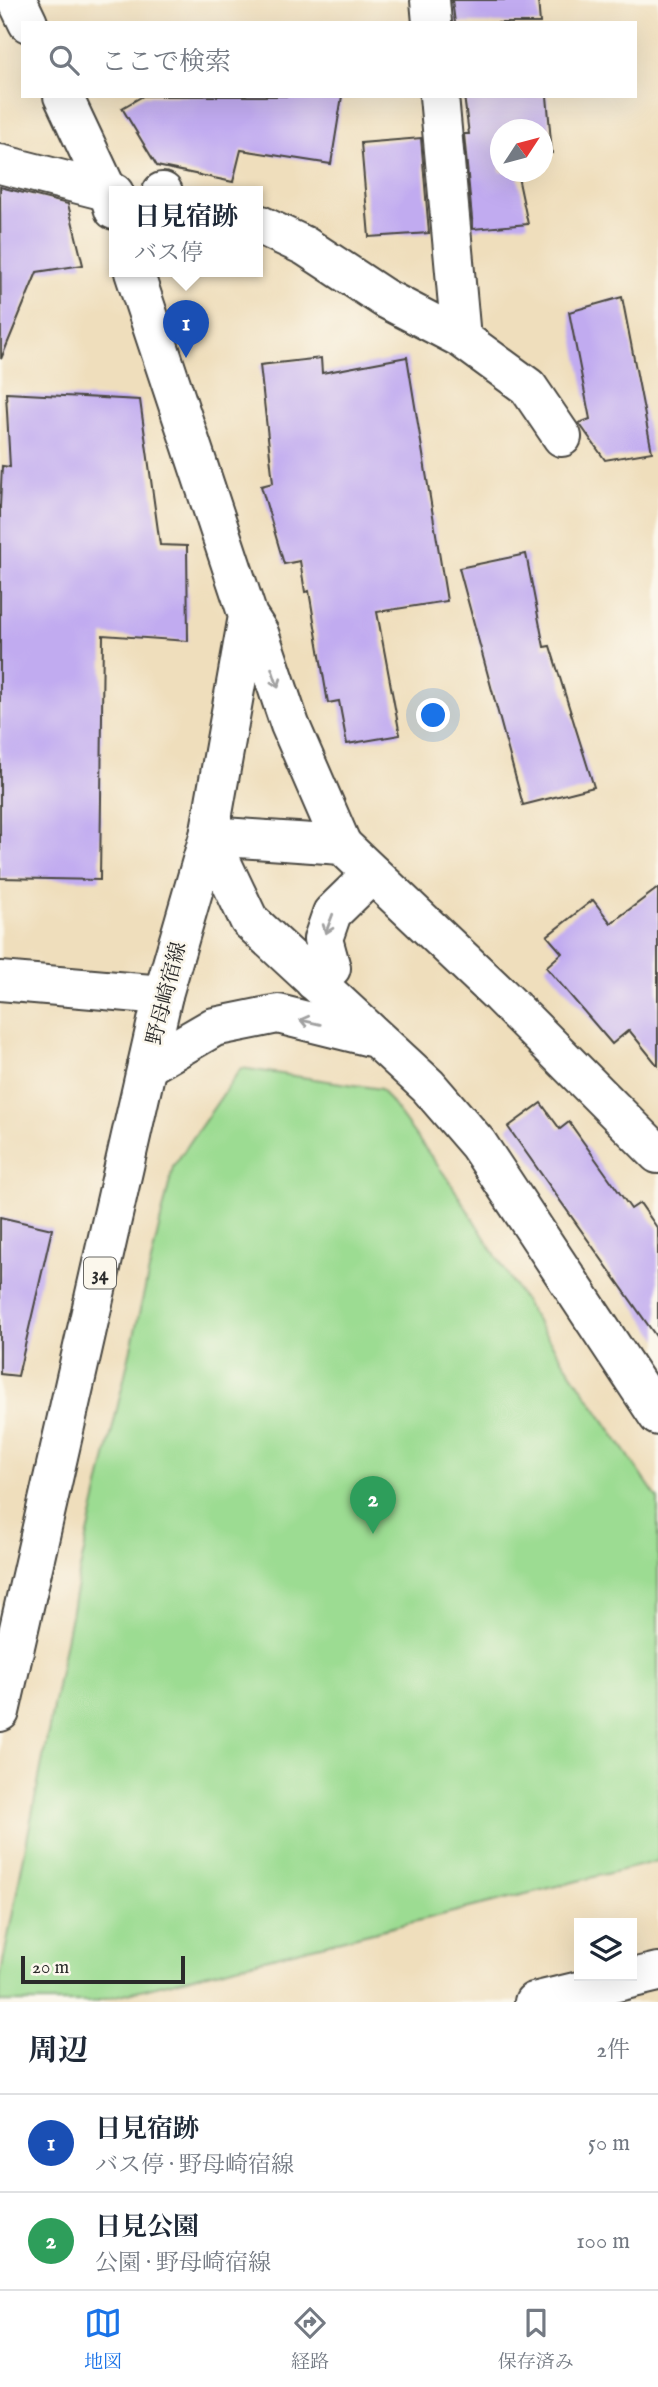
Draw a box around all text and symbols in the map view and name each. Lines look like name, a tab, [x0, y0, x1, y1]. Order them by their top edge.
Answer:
search box	[21, 21, 637, 98]
icon: search	[45, 41, 83, 79]
text: ここで検索	[101, 46, 231, 79]
north arrow	[490, 119, 553, 182]
popup	[109, 186, 263, 277]
text: 日見宿跡	[134, 201, 238, 234]
text: バス停	[134, 239, 203, 268]
pin: 1	[163, 300, 209, 358]
one-way arrow	[270, 667, 282, 689]
your location	[416, 698, 450, 732]
one-way arrow	[321, 912, 334, 934]
street label: 野母崎宿線	[142, 939, 193, 1048]
one-way arrow	[299, 1014, 322, 1028]
road number: 34	[84, 1258, 116, 1288]
pin: 2	[350, 1476, 396, 1534]
map controls	[574, 1918, 637, 1981]
button: layers	[574, 1918, 637, 1981]
scale bar	[21, 1953, 186, 1985]
text: 20 m	[32, 1956, 69, 1980]
text: 周辺	[28, 2033, 88, 2071]
text: 2件	[596, 2036, 630, 2065]
text: 日見宿跡	[95, 2113, 199, 2146]
text: 1	[47, 2129, 55, 2158]
text: 50 m	[588, 2129, 630, 2158]
text: バス停 · 野母崎宿線	[95, 2151, 294, 2180]
text: 日見公園	[95, 2211, 199, 2244]
text: 2	[46, 2227, 56, 2256]
text: 100 m	[576, 2227, 630, 2256]
text: 公園 · 野母崎宿線	[95, 2249, 271, 2278]
tab: 地図	[84, 2304, 122, 2375]
tab: 経路	[291, 2304, 329, 2375]
tab: 保存済み	[498, 2304, 574, 2375]

